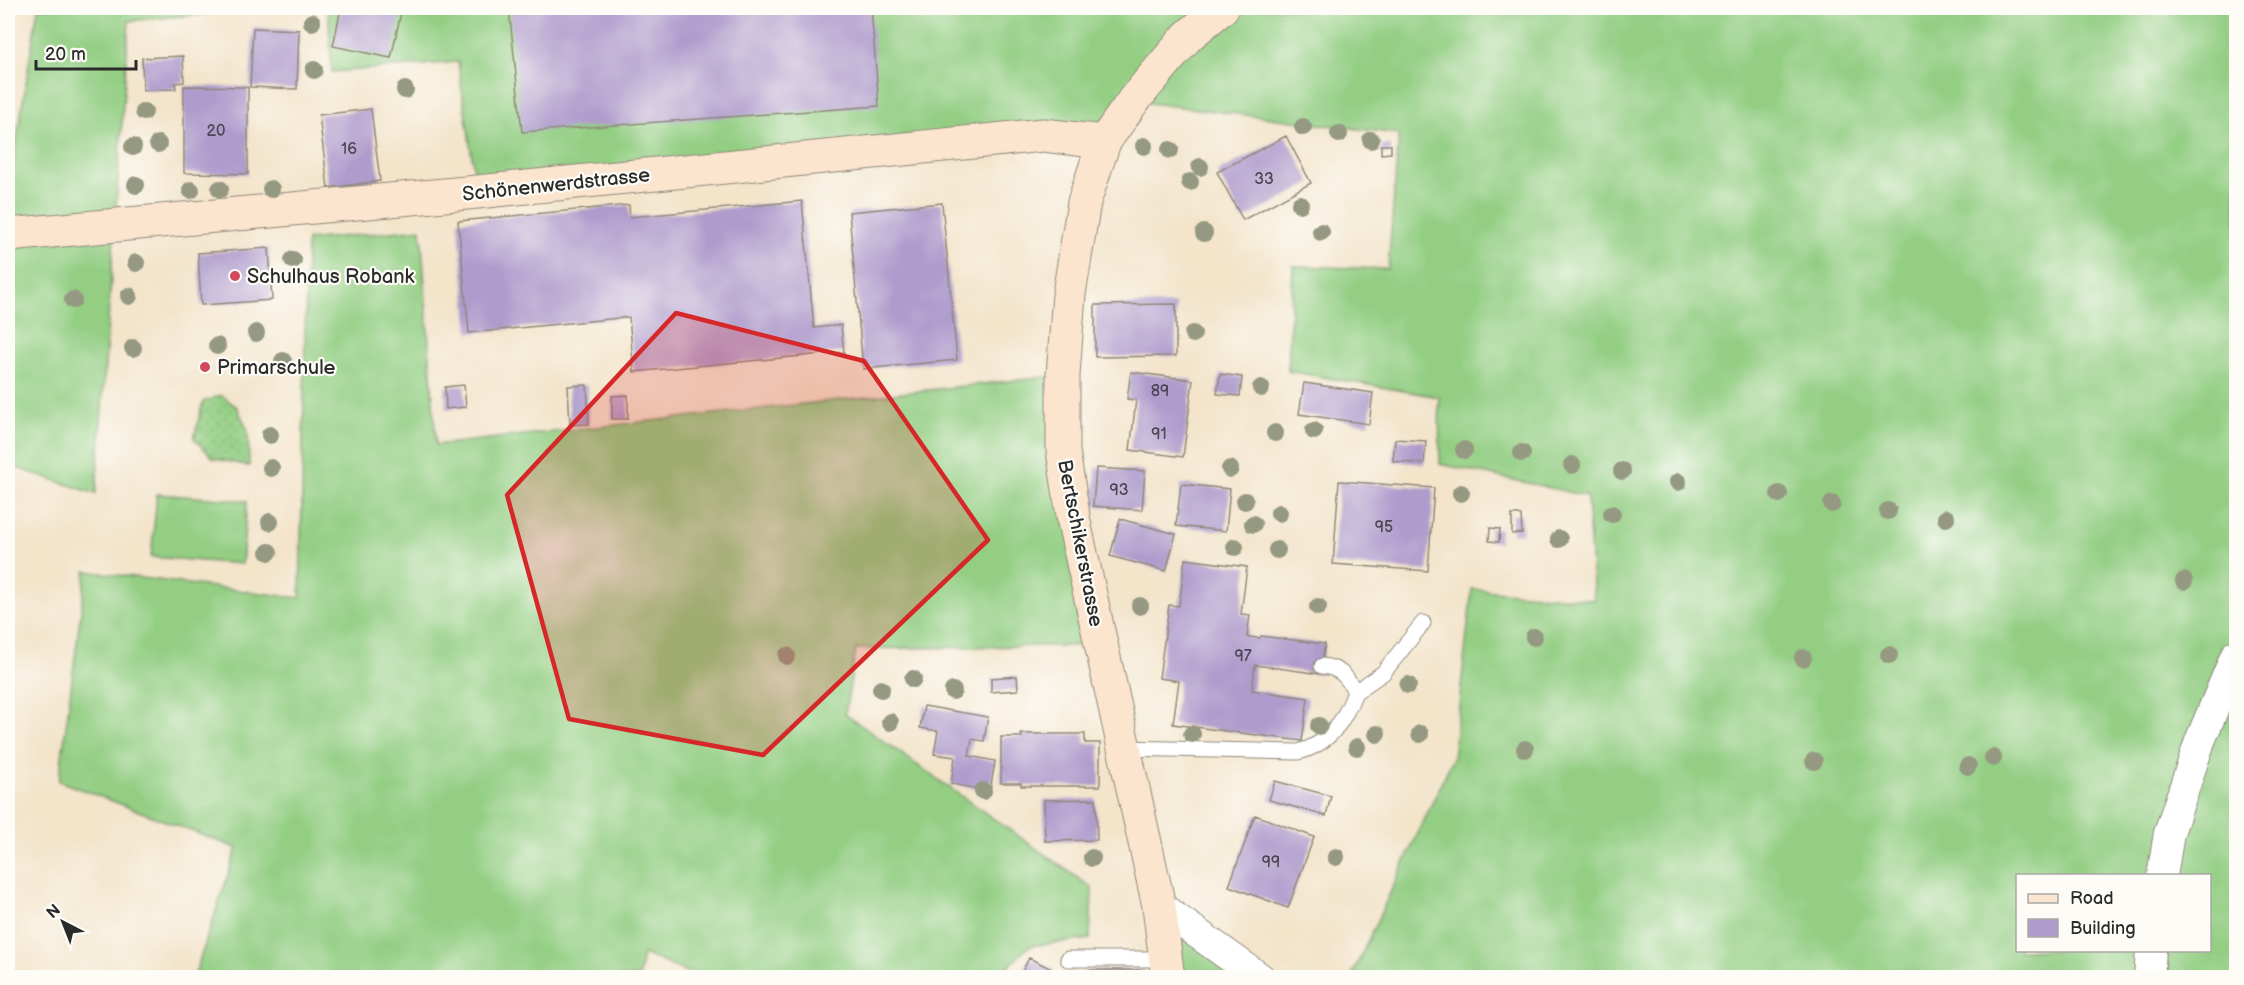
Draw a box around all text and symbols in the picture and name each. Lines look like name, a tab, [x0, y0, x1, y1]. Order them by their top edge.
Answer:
scale bar	[36, 33, 136, 71]
text: 20 m	[45, 44, 86, 65]
house number: 20	[207, 122, 225, 141]
house number: 16	[341, 140, 357, 159]
street label: Schönenwerdstrasse	[461, 163, 651, 207]
house number: 33	[1254, 170, 1274, 189]
place label: Schulhaus Robank	[247, 265, 415, 289]
marker: Schulhaus Robank	[228, 269, 242, 283]
place label: Primarschule	[217, 356, 336, 380]
marker: Primarschule	[198, 360, 212, 374]
house number: 89	[1151, 382, 1169, 401]
house number: 91	[1151, 425, 1167, 444]
street label: Bertschikerstrasse	[1052, 458, 1108, 629]
house number: 93	[1109, 481, 1129, 500]
house number: 95	[1375, 518, 1393, 537]
house number: 97	[1234, 647, 1252, 666]
house number: 99	[1262, 853, 1280, 872]
legend	[2016, 874, 2211, 952]
text: Road	[2070, 888, 2114, 909]
north arrow	[33, 892, 93, 952]
text: N	[43, 901, 65, 923]
text: Building	[2070, 918, 2136, 939]

